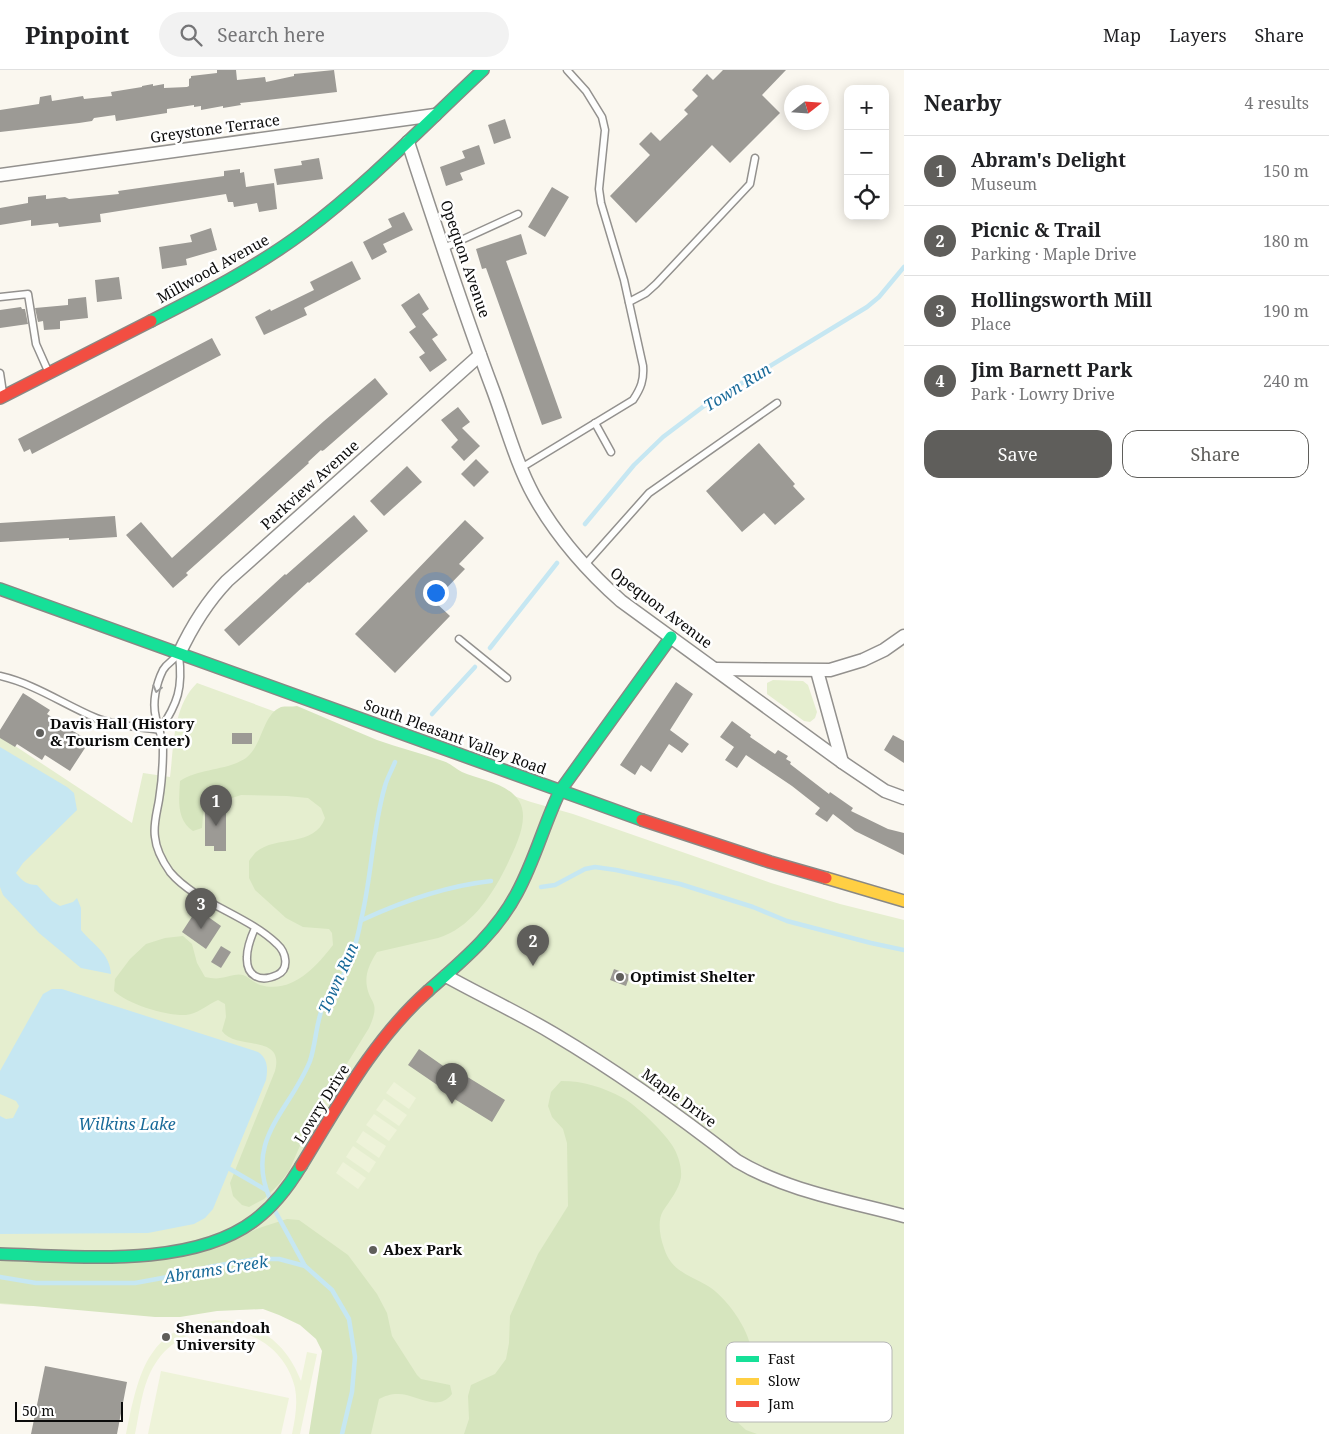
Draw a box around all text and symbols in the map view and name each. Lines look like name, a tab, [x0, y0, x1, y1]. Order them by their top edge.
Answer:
search box	[159, 12, 509, 57]
text: Pinpoint	[25, 18, 129, 51]
icon: search	[177, 21, 205, 49]
text: Search here	[217, 22, 325, 48]
text: Map	[1103, 23, 1141, 47]
text: Layers	[1169, 23, 1227, 47]
text: Share	[1255, 23, 1304, 47]
north arrow	[784, 85, 829, 130]
map controls	[844, 85, 889, 220]
button: +	[844, 85, 889, 130]
text: Nearby	[924, 89, 1002, 117]
text: 4 results	[1245, 92, 1309, 114]
street label: Greystone Terrace	[149, 109, 281, 147]
button: −	[844, 130, 889, 175]
text: Abram's Delight	[971, 147, 1126, 173]
text: 1	[935, 160, 945, 182]
text: 150 m	[1263, 160, 1309, 182]
text: Museum	[971, 173, 1037, 195]
button: locate	[844, 175, 889, 220]
street label: Opequon Avenue	[436, 197, 495, 320]
text: Picnic & Trail	[971, 217, 1101, 243]
street label: Millwood Avenue	[153, 229, 272, 307]
text: 2	[935, 230, 945, 252]
text: 180 m	[1263, 230, 1309, 252]
text: Parking · Maple Drive	[971, 243, 1137, 265]
text: Hollingsworth Mill	[971, 287, 1152, 313]
text: 3	[935, 300, 945, 322]
text: 190 m	[1263, 300, 1309, 322]
text: Place	[971, 313, 1011, 335]
text: Jim Barnett Park	[971, 357, 1132, 383]
water label: Town Run	[699, 358, 775, 416]
text: 4	[935, 370, 945, 392]
text: 240 m	[1263, 370, 1309, 392]
text: Park · Lowry Drive	[971, 383, 1115, 405]
button: Save	[924, 430, 1112, 478]
button: Share	[1122, 430, 1309, 478]
street label: Parkview Avenue	[256, 435, 363, 534]
street label: Opequon Avenue	[606, 562, 717, 652]
your location	[423, 580, 449, 606]
one-way arrow	[152, 684, 163, 693]
street label: South Pleasant Valley Road	[361, 694, 549, 778]
place label: Davis Hall (History & Tourism Center)	[50, 713, 195, 750]
marker: Davis Hall (History & Tourism Center)	[34, 727, 46, 739]
pin: 1	[200, 785, 232, 826]
pin: 3	[185, 888, 217, 929]
pin: 2	[517, 925, 549, 966]
water label: Town Run	[313, 939, 364, 1017]
place label: Optimist Shelter	[630, 966, 755, 986]
marker: Optimist Shelter	[614, 971, 626, 983]
street label: Lowry Drive	[289, 1060, 353, 1147]
pin: 4	[436, 1063, 468, 1104]
street label: Maple Drive	[638, 1063, 721, 1131]
water label: Wilkins Lake	[78, 1113, 176, 1135]
place label: Abex Park	[383, 1239, 463, 1259]
marker: Abex Park	[367, 1244, 379, 1256]
water label: Abrams Creek	[162, 1250, 270, 1288]
place label: Shenandoah University	[176, 1317, 270, 1354]
marker: Shenandoah University	[160, 1331, 172, 1343]
legend	[726, 1342, 892, 1422]
text: Fast	[768, 1349, 795, 1368]
text: Slow	[768, 1371, 801, 1390]
text: Jam	[767, 1394, 794, 1413]
scale bar	[15, 1399, 122, 1422]
text: 50 m	[22, 1401, 55, 1420]

